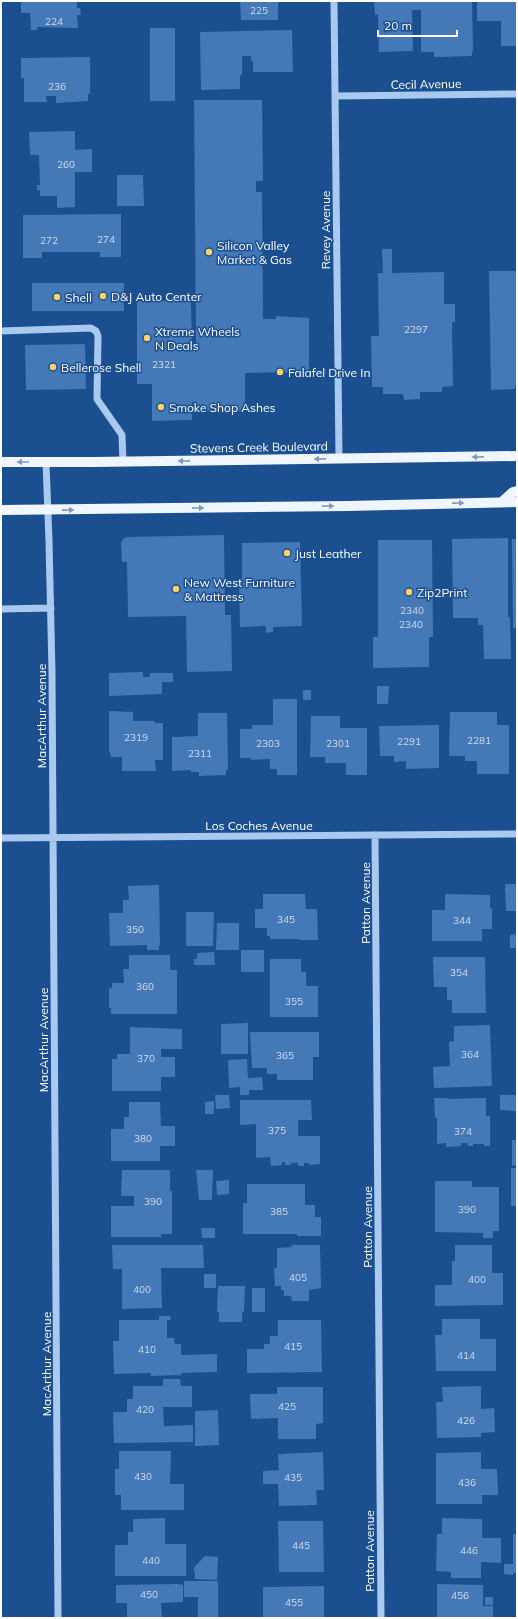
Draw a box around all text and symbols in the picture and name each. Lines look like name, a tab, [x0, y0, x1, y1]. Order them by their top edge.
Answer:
house number: 225	[250, 4, 268, 17]
scale bar	[378, 12, 457, 38]
house number: 224	[45, 15, 63, 28]
text: 20 m	[384, 18, 412, 33]
street label: Cecil Avenue	[390, 76, 462, 92]
house number: 236	[48, 80, 66, 93]
house number: 260	[57, 158, 75, 171]
street label: Revey Avenue	[318, 191, 333, 269]
house number: 274	[97, 233, 115, 246]
house number: 272	[40, 234, 58, 247]
place label: Silicon Valley Market & Gas	[217, 238, 292, 267]
marker: Silicon Valley Market & Gas	[204, 247, 214, 257]
place label: D&J Auto Center	[111, 289, 202, 304]
place label: Shell	[65, 290, 92, 305]
marker: D&J Auto Center	[98, 291, 108, 301]
marker: Shell	[52, 292, 62, 302]
house number: 2297	[404, 323, 428, 336]
place label: Xtreme Wheels N Deals	[155, 324, 240, 353]
marker: Xtreme Wheels N Deals	[142, 333, 152, 343]
house number: 2321	[152, 358, 176, 371]
place label: Bellerose Shell	[61, 360, 141, 375]
marker: Bellerose Shell	[48, 362, 58, 372]
place label: Falafel Drive In	[288, 365, 370, 380]
marker: Falafel Drive In	[275, 367, 285, 377]
place label: Smoke Shop Ashes	[169, 400, 276, 415]
marker: Smoke Shop Ashes	[156, 402, 166, 412]
street label: Stevens Creek Boulevard	[190, 438, 328, 456]
one-way arrow	[471, 454, 484, 460]
one-way arrow	[313, 456, 326, 462]
one-way arrow	[177, 458, 190, 464]
one-way arrow	[16, 459, 29, 465]
one-way arrow	[452, 500, 464, 507]
one-way arrow	[322, 503, 335, 509]
one-way arrow	[192, 505, 205, 511]
one-way arrow	[62, 507, 75, 513]
place label: Just Leather	[295, 546, 362, 561]
marker: Just Leather	[282, 548, 292, 558]
place label: New West Furniture & Mattress	[184, 575, 295, 604]
marker: New West Furniture & Mattress	[171, 584, 181, 594]
place label: Zip2Print	[417, 585, 468, 600]
marker: Zip2Print	[404, 587, 414, 597]
house number: 2340	[400, 604, 424, 617]
house number: 2340	[399, 618, 423, 631]
street label: MacArthur Avenue	[34, 664, 49, 768]
house number: 2319	[124, 731, 148, 744]
house number: 2281	[467, 734, 491, 747]
house number: 2291	[397, 735, 421, 748]
house number: 2303	[256, 737, 280, 750]
house number: 2301	[326, 737, 350, 750]
house number: 2311	[188, 747, 212, 760]
street label: Los Coches Avenue	[205, 818, 313, 833]
street label: Patton Avenue	[358, 862, 373, 944]
house number: 345	[277, 913, 295, 926]
house number: 344	[453, 914, 471, 927]
house number: 350	[126, 923, 144, 936]
house number: 354	[450, 966, 468, 979]
house number: 360	[136, 980, 154, 993]
street label: MacArthur Avenue	[36, 988, 51, 1092]
house number: 355	[285, 995, 303, 1008]
house number: 364	[461, 1048, 479, 1061]
house number: 365	[276, 1049, 294, 1062]
house number: 370	[137, 1052, 155, 1065]
house number: 375	[268, 1124, 286, 1137]
house number: 374	[454, 1125, 472, 1138]
house number: 380	[134, 1132, 152, 1145]
street label: Patton Avenue	[360, 1186, 375, 1268]
house number: 390	[144, 1195, 162, 1208]
house number: 390	[458, 1203, 476, 1216]
house number: 385	[270, 1205, 288, 1218]
house number: 405	[289, 1271, 307, 1284]
house number: 400	[468, 1273, 486, 1286]
house number: 400	[133, 1283, 151, 1296]
street label: MacArthur Avenue	[39, 1312, 54, 1416]
house number: 415	[284, 1340, 302, 1353]
house number: 410	[138, 1343, 156, 1356]
house number: 414	[457, 1349, 475, 1362]
house number: 425	[278, 1400, 296, 1413]
house number: 420	[136, 1403, 154, 1416]
house number: 426	[457, 1414, 475, 1427]
house number: 430	[134, 1470, 152, 1483]
house number: 435	[284, 1471, 302, 1484]
house number: 436	[458, 1476, 476, 1489]
street label: Patton Avenue	[362, 1510, 377, 1592]
house number: 445	[292, 1539, 310, 1552]
house number: 446	[460, 1544, 478, 1557]
house number: 440	[142, 1554, 160, 1567]
house number: 450	[140, 1588, 158, 1601]
house number: 456	[451, 1589, 469, 1602]
house number: 455	[285, 1596, 303, 1609]

